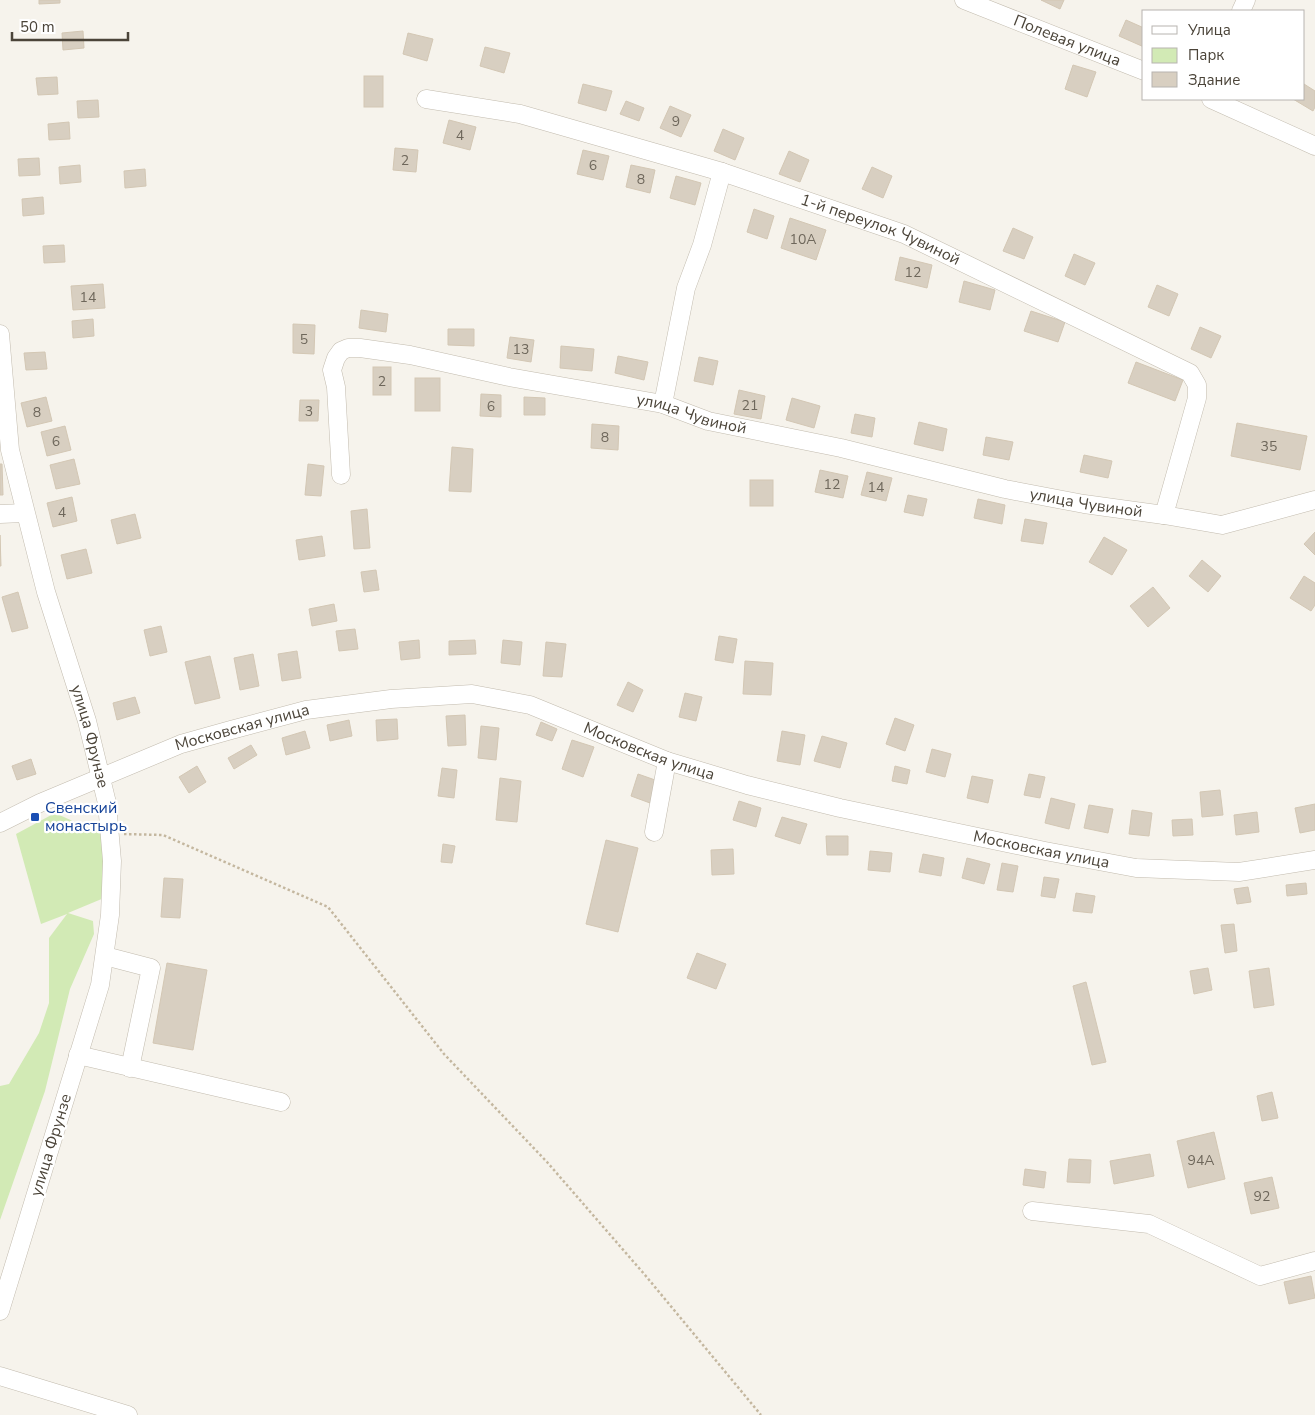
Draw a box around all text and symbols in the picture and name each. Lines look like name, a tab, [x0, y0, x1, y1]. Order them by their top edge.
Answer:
scale bar	[12, 10, 129, 42]
street label: Полевая улица	[1010, 10, 1124, 72]
legend	[1142, 10, 1305, 100]
text: 50 m	[20, 17, 55, 37]
text: Улица	[1187, 20, 1231, 40]
text: Парк	[1188, 45, 1224, 65]
text: Здание	[1188, 70, 1240, 90]
house number: 9	[672, 112, 680, 131]
house number: 4	[456, 126, 464, 145]
house number: 2	[401, 151, 409, 170]
house number: 6	[589, 156, 597, 175]
house number: 8	[637, 170, 645, 189]
street label: 1-й переулок Чувиной	[798, 189, 964, 271]
house number: 10А	[789, 230, 817, 249]
house number: 12	[905, 263, 921, 282]
house number: 14	[80, 288, 96, 307]
house number: 5	[300, 330, 308, 349]
house number: 13	[513, 340, 529, 359]
house number: 2	[378, 372, 386, 391]
street label: улица Чувиной	[635, 389, 749, 440]
house number: 21	[742, 396, 758, 415]
house number: 6	[487, 397, 495, 416]
house number: 3	[305, 402, 313, 421]
house number: 8	[33, 403, 41, 422]
house number: 8	[601, 428, 609, 447]
house number: 6	[52, 432, 60, 451]
house number: 35	[1261, 437, 1277, 456]
house number: 12	[824, 475, 840, 494]
house number: 14	[868, 478, 884, 497]
street label: улица Чувиной	[1028, 483, 1144, 523]
house number: 4	[58, 503, 66, 522]
street label: улица Фрунзе	[65, 682, 114, 790]
street label: Московская улица	[172, 699, 312, 756]
street label: Московская улица	[580, 717, 717, 786]
place label: Свенский монастырь	[45, 797, 127, 837]
marker: Свенский монастырь	[29, 811, 41, 823]
street label: Московская улица	[971, 825, 1111, 874]
street label: улица Фрунзе	[25, 1091, 77, 1199]
house number: 94А	[1187, 1151, 1215, 1170]
house number: 92	[1254, 1187, 1270, 1206]

